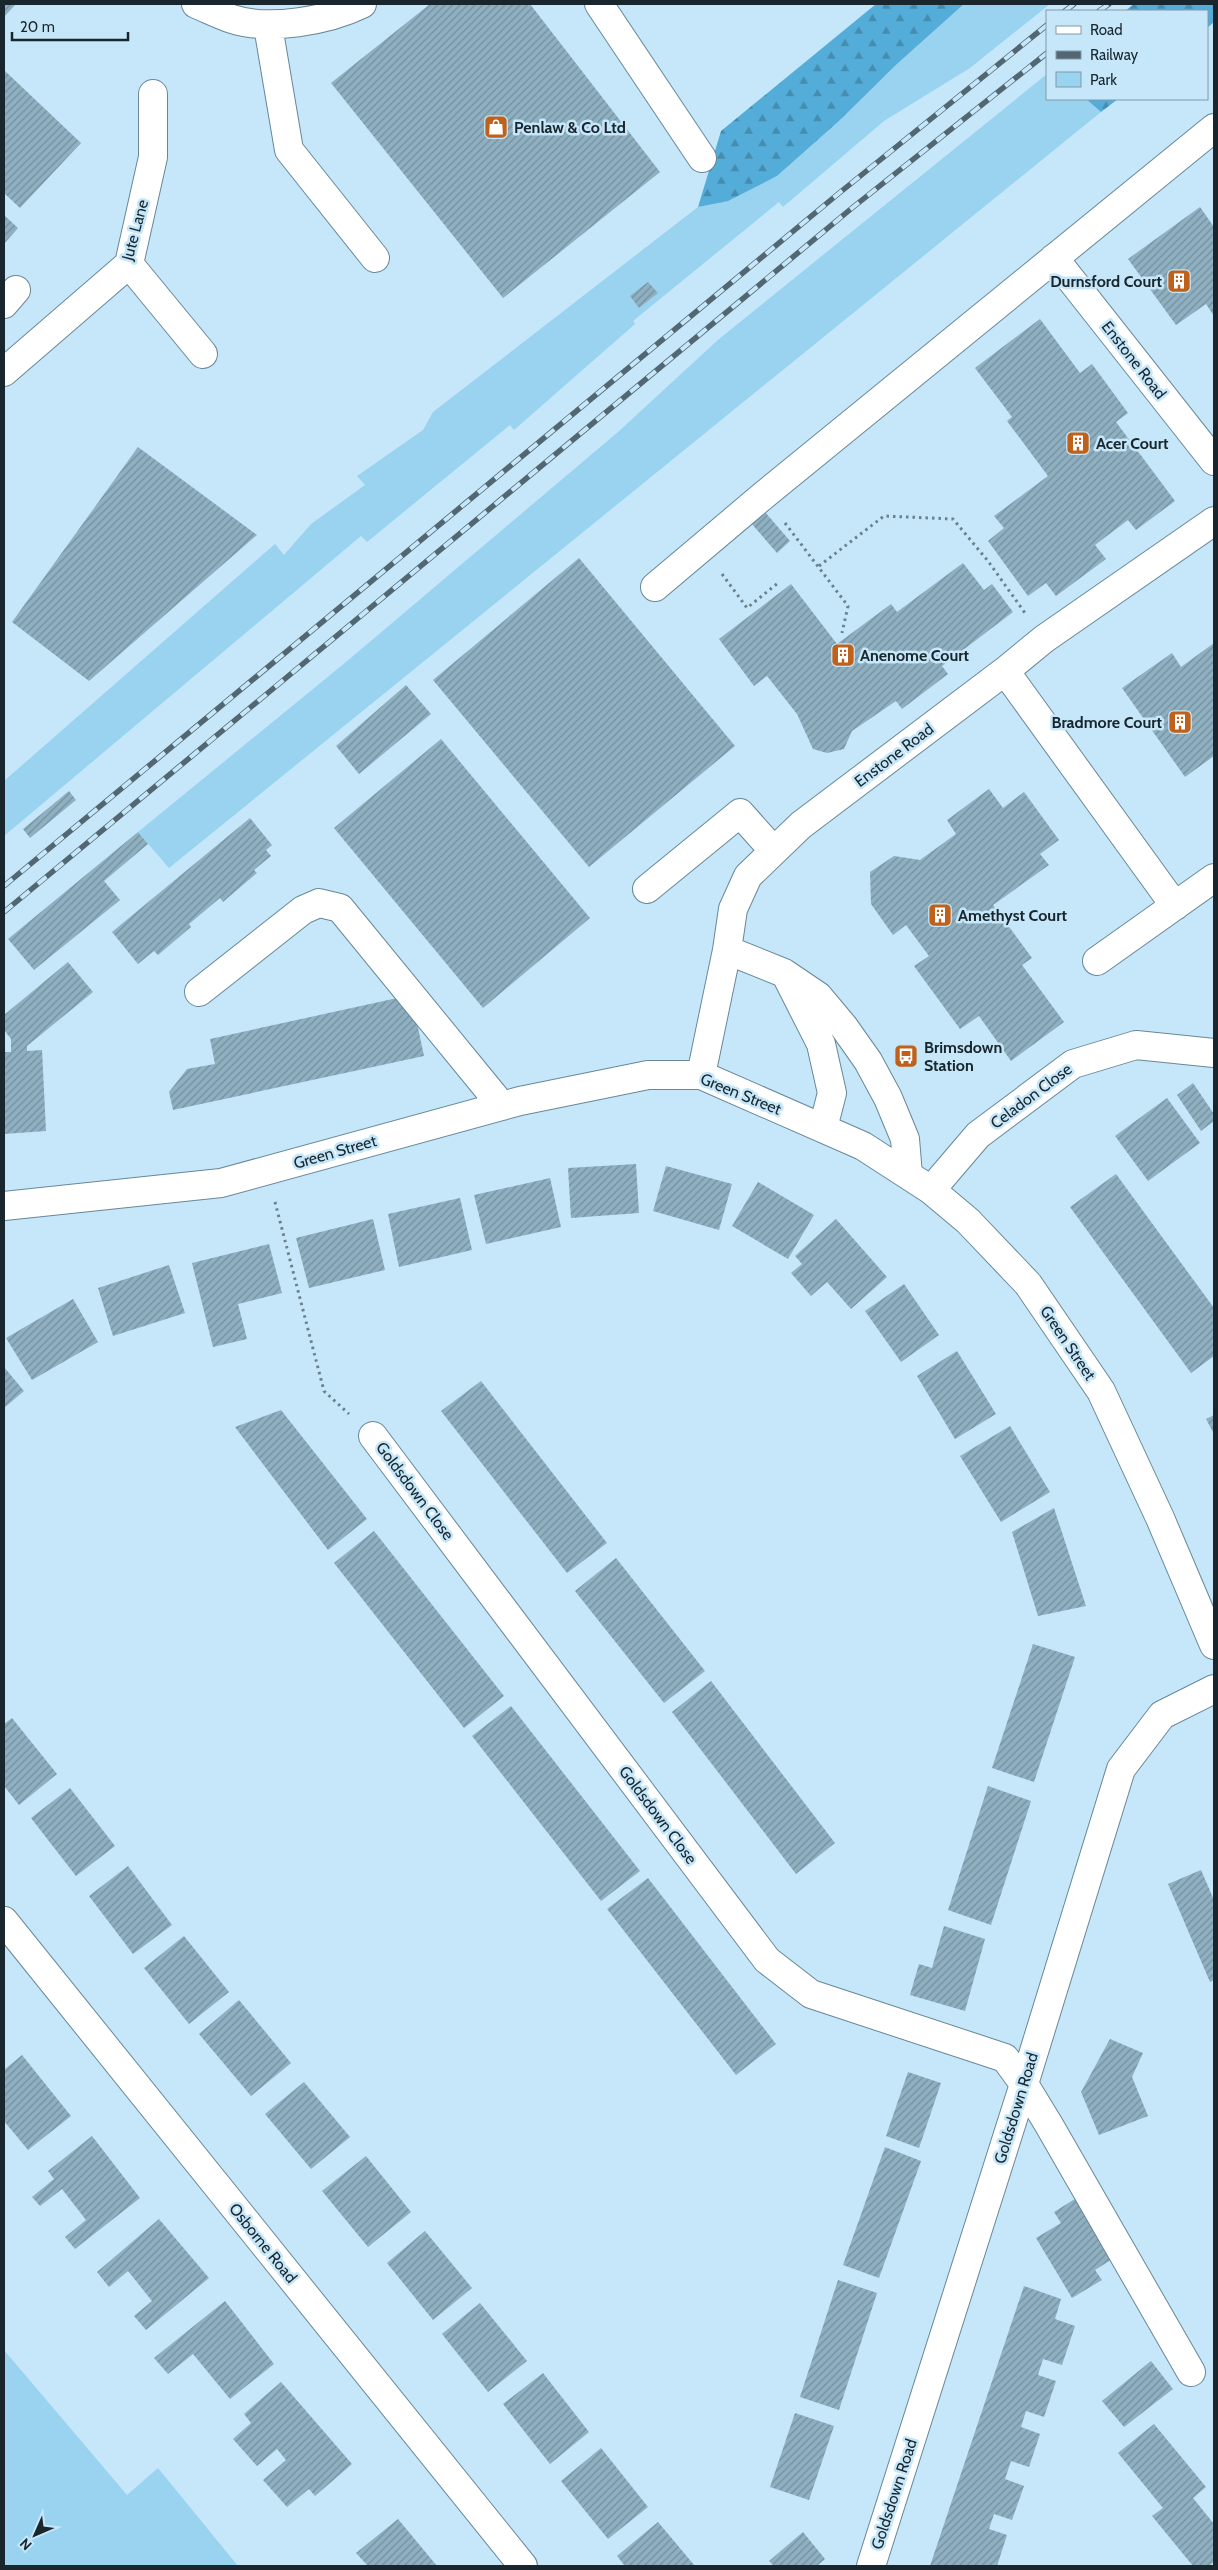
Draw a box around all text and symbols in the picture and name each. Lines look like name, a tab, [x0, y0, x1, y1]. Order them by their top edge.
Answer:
scale bar	[12, 10, 129, 42]
legend	[1046, 10, 1208, 100]
text: 20 m	[20, 18, 55, 36]
text: Road	[1090, 21, 1123, 39]
text: Railway	[1090, 46, 1139, 64]
text: Park	[1090, 71, 1117, 89]
shop icon: Penlaw & Co Ltd	[483, 114, 509, 140]
place label: Penlaw & Co Ltd	[514, 118, 626, 137]
street label: Jute Lane	[118, 197, 152, 263]
building icon: Durnsford Court	[1166, 268, 1192, 294]
place label: Durnsford Court	[1050, 272, 1162, 291]
street label: Enstone Road	[1098, 317, 1170, 403]
building icon: Acer Court	[1065, 430, 1091, 456]
place label: Acer Court	[1096, 434, 1169, 453]
building icon: Anenome Court	[830, 642, 856, 668]
place label: Anenome Court	[860, 646, 970, 665]
building icon: Bradmore Court	[1167, 709, 1193, 735]
place label: Bradmore Court	[1051, 713, 1162, 732]
street label: Enstone Road	[851, 719, 937, 791]
building icon: Amethyst Court	[927, 902, 953, 928]
place label: Amethyst Court	[958, 906, 1067, 925]
place label: Brimsdown Station	[924, 1038, 1002, 1075]
bus stop icon: Brimsdown Station	[893, 1043, 919, 1069]
street label: Celadon Close	[987, 1059, 1075, 1133]
street label: Green Street	[698, 1069, 785, 1119]
street label: Green Street	[291, 1131, 379, 1173]
street label: Green Street	[1036, 1302, 1100, 1384]
street label: Goldsdown Close	[372, 1438, 458, 1544]
street label: Goldsdown Close	[615, 1762, 701, 1868]
street label: Goldsdown Road	[990, 2050, 1042, 2166]
street label: Osborne Road	[225, 2199, 301, 2287]
street label: Goldsdown Road	[867, 2436, 921, 2552]
north arrow	[10, 2510, 60, 2560]
text: N	[16, 2534, 36, 2554]

